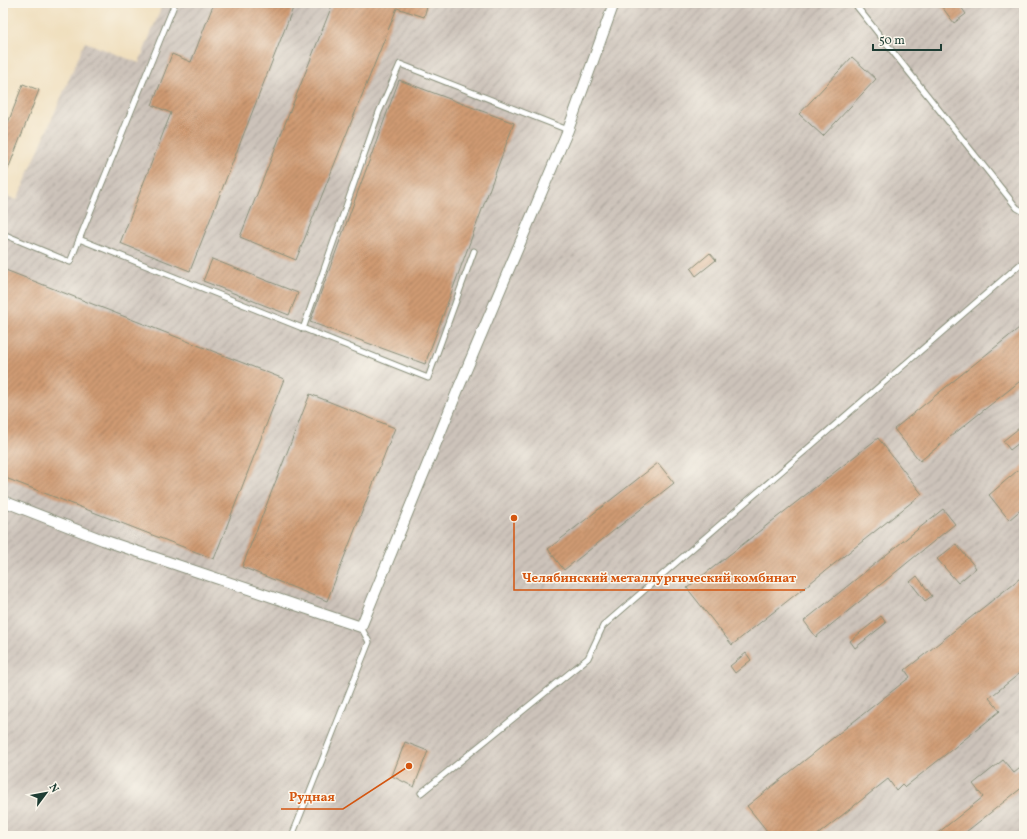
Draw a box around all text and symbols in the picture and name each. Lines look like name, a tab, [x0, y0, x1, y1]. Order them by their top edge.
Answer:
scale bar	[873, 26, 941, 52]
text: 50 m	[879, 33, 905, 49]
callout: Челябинский металлургический комбинат	[514, 565, 805, 590]
text: Челябинский металлургический комбинат	[522, 570, 797, 588]
north arrow	[26, 773, 66, 813]
text: N	[45, 781, 62, 796]
callout: Рудная	[281, 784, 343, 809]
text: Рудная	[289, 789, 335, 807]

